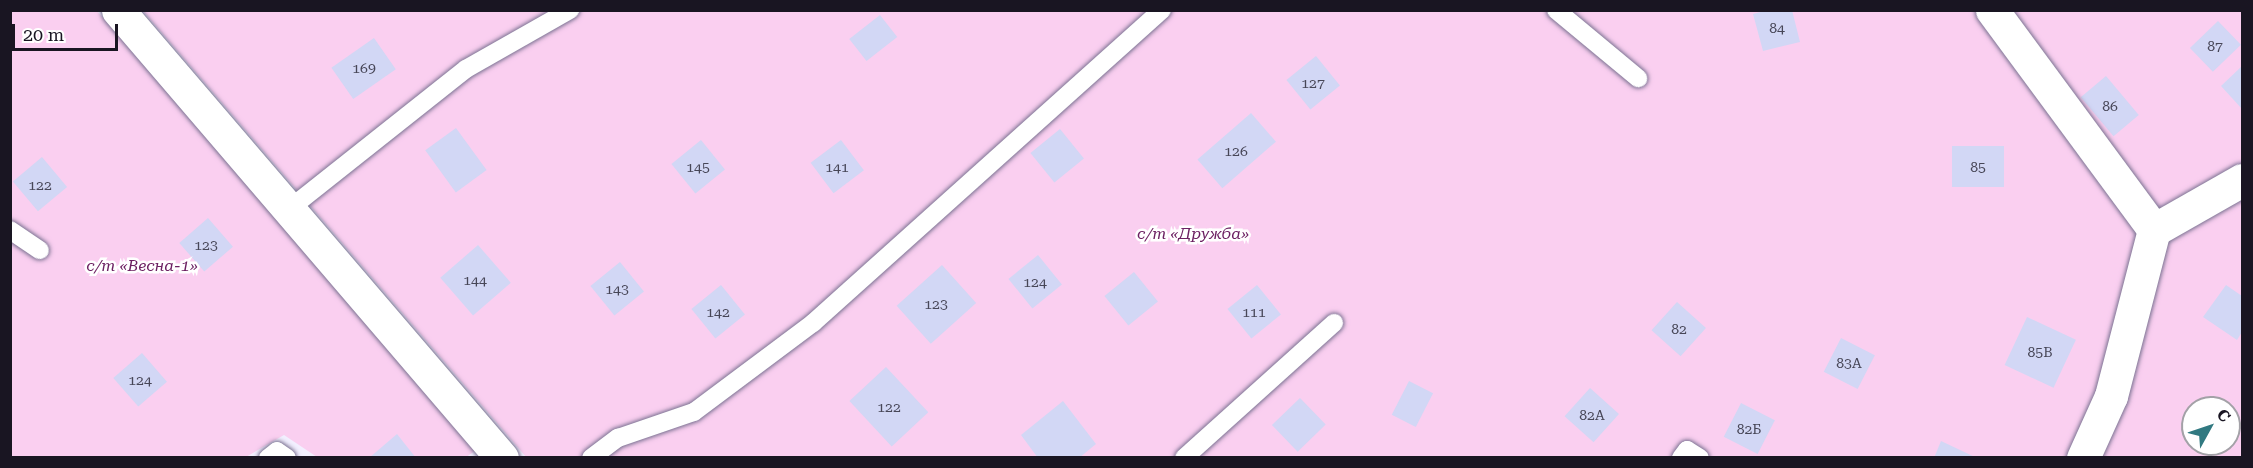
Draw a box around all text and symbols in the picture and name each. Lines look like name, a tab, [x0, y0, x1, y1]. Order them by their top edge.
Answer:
scale bar	[15, 12, 122, 50]
house number: 84	[1769, 20, 1785, 36]
text: 20 m	[23, 24, 64, 45]
house number: 87	[2207, 38, 2223, 54]
house number: 169	[352, 60, 376, 76]
house number: 127	[1301, 75, 1325, 91]
house number: 86	[2102, 98, 2118, 114]
house number: 126	[1224, 143, 1248, 159]
house number: 145	[686, 159, 710, 175]
house number: 141	[825, 159, 849, 175]
house number: 85	[1970, 159, 1986, 175]
house number: 122	[28, 177, 52, 193]
park label: с/т «Дружба»	[1137, 224, 1249, 244]
house number: 123	[194, 237, 218, 253]
park label: с/т «Весна-1»	[86, 256, 198, 276]
house number: 144	[463, 272, 487, 288]
house number: 124	[1023, 274, 1047, 290]
house number: 143	[605, 281, 629, 297]
house number: 123	[924, 296, 948, 312]
house number: 142	[706, 304, 730, 320]
house number: 111	[1242, 304, 1266, 320]
house number: 82	[1671, 321, 1687, 337]
house number: 85В	[2027, 344, 2053, 360]
house number: 83А	[1836, 355, 1862, 371]
house number: 124	[128, 372, 152, 388]
north arrow	[2181, 396, 2241, 456]
house number: 122	[877, 399, 901, 415]
text: С	[2213, 405, 2235, 426]
house number: 82А	[1579, 407, 1605, 423]
house number: 82Б	[1737, 421, 1761, 437]

